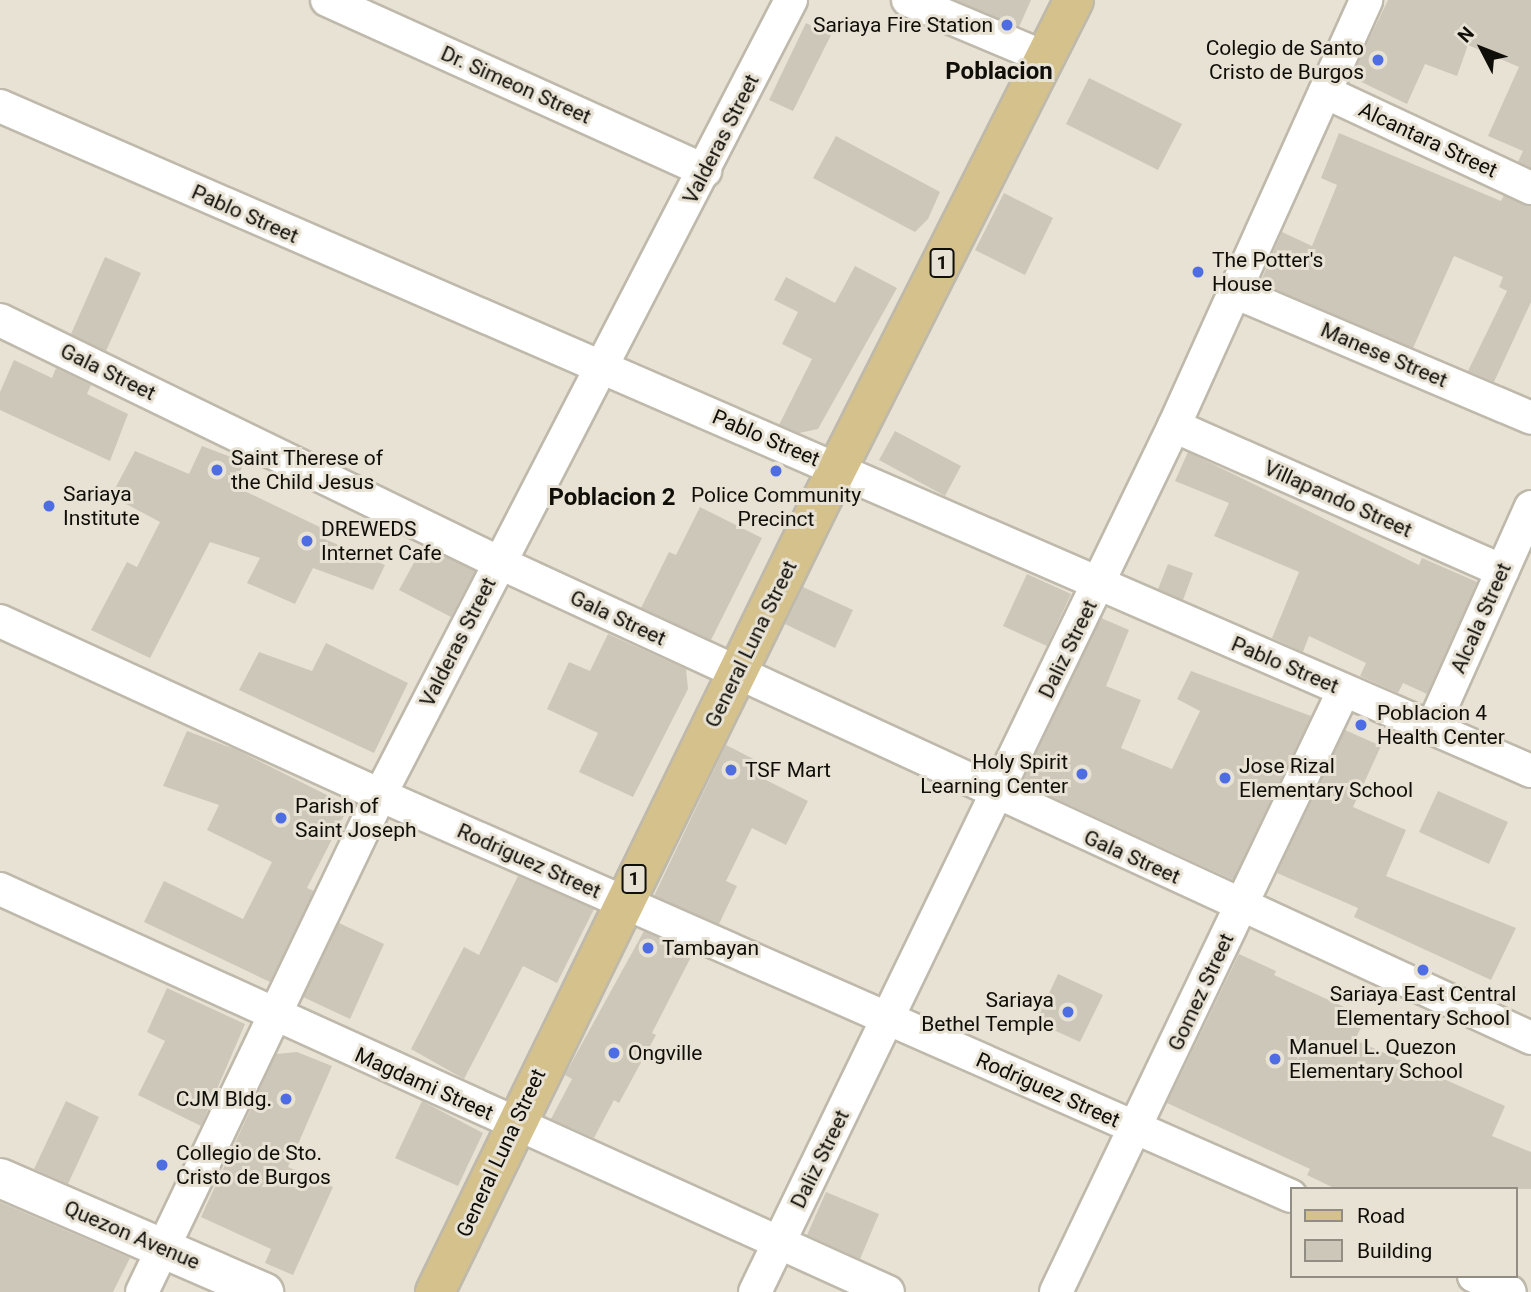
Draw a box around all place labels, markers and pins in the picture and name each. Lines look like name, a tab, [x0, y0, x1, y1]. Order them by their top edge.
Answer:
place label: Sariaya Fire Station	[813, 12, 993, 38]
marker: Sariaya Fire Station	[999, 17, 1015, 33]
place label: Colegio de Santo Cristo de Burgos	[1206, 35, 1364, 85]
marker: Colegio de Santo Cristo de Burgos	[1370, 52, 1386, 68]
place label: The Potter's House	[1212, 247, 1323, 297]
marker: The Potter's House	[1190, 264, 1206, 280]
place label: Saint Therese of the Child Jesus	[231, 445, 383, 495]
marker: Saint Therese of the Child Jesus	[209, 462, 225, 478]
marker: Police Community Precinct	[768, 463, 784, 479]
place label: Sariaya Institute	[63, 481, 140, 531]
place label: Police Community Precinct	[691, 482, 861, 532]
marker: Sariaya Institute	[41, 498, 57, 514]
place label: DREWEDS Internet Cafe	[321, 516, 442, 566]
marker: DREWEDS Internet Cafe	[299, 533, 315, 549]
place label: Poblacion 4 Health Center	[1377, 700, 1505, 750]
marker: Poblacion 4 Health Center	[1351, 715, 1371, 735]
place label: Holy Spirit Learning Center	[920, 749, 1068, 799]
place label: Jose Rizal Elementary School	[1239, 753, 1413, 803]
place label: TSF Mart	[745, 757, 831, 783]
marker: TSF Mart	[723, 762, 739, 778]
marker: Holy Spirit Learning Center	[1074, 766, 1090, 782]
marker: Jose Rizal Elementary School	[1217, 770, 1233, 786]
place label: Parish of Saint Joseph	[295, 793, 417, 843]
marker: Parish of Saint Joseph	[273, 810, 289, 826]
place label: Tambayan	[662, 935, 759, 961]
marker: Tambayan	[640, 940, 656, 956]
marker: Sariaya East Central Elementary School	[1415, 962, 1431, 978]
place label: Sariaya East Central Elementary School	[1330, 981, 1516, 1031]
place label: Sariaya Bethel Temple	[921, 987, 1054, 1037]
marker: Sariaya Bethel Temple	[1060, 1004, 1076, 1020]
place label: Manuel L. Quezon Elementary School	[1289, 1034, 1463, 1084]
place label: Ongville	[628, 1040, 702, 1066]
marker: Ongville	[606, 1045, 622, 1061]
marker: Manuel L. Quezon Elementary School	[1267, 1051, 1283, 1067]
place label: CJM Bldg.	[176, 1086, 272, 1112]
marker: CJM Bldg.	[278, 1091, 294, 1107]
place label: Collegio de Sto. Cristo de Burgos	[176, 1140, 331, 1190]
marker: Collegio de Sto. Cristo de Burgos	[154, 1157, 170, 1173]

